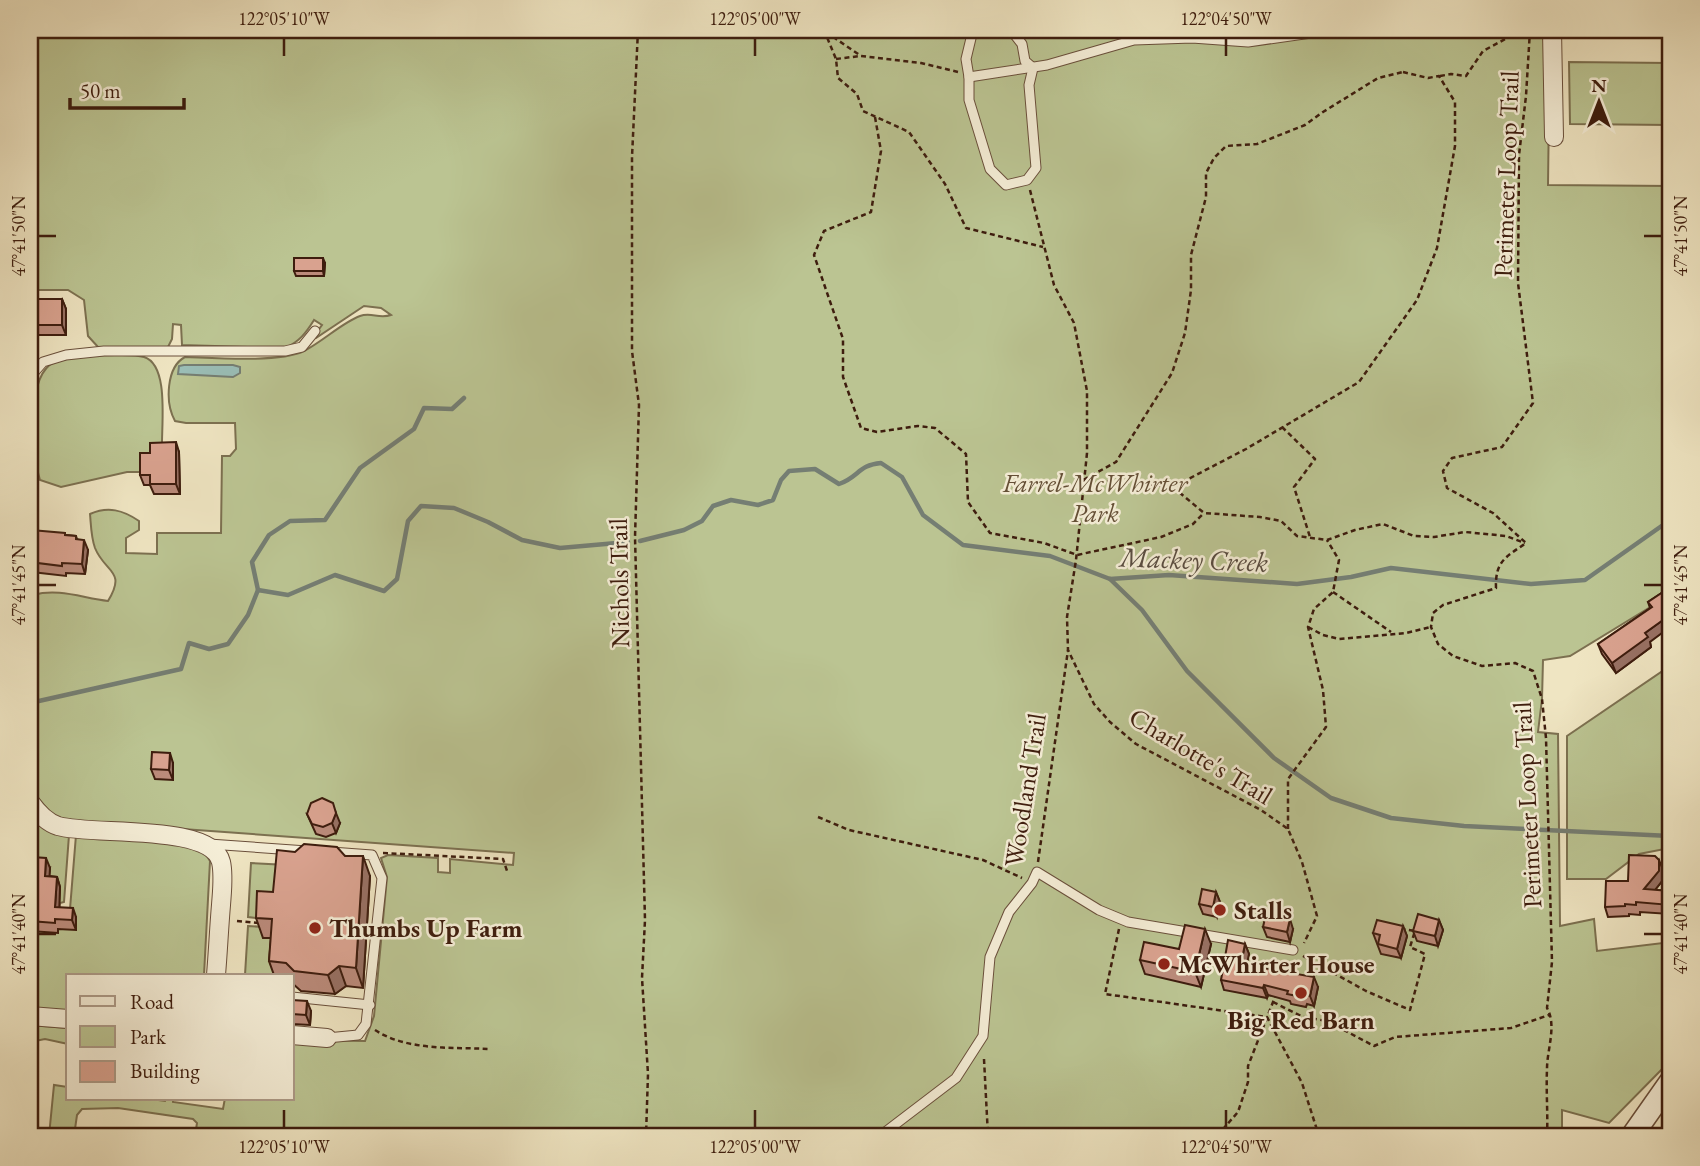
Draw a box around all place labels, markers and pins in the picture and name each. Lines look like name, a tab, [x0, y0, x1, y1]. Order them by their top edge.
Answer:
place label: Stalls	[1234, 893, 1292, 927]
marker: Stalls	[1212, 902, 1228, 918]
place label: Thumbs Up Farm	[329, 911, 523, 945]
marker: Thumbs Up Farm	[307, 920, 323, 936]
place label: McWhirter House	[1178, 947, 1375, 981]
marker: McWhirter House	[1156, 956, 1172, 972]
marker: Big Red Barn	[1293, 985, 1309, 1001]
place label: Big Red Barn	[1227, 1003, 1375, 1037]

